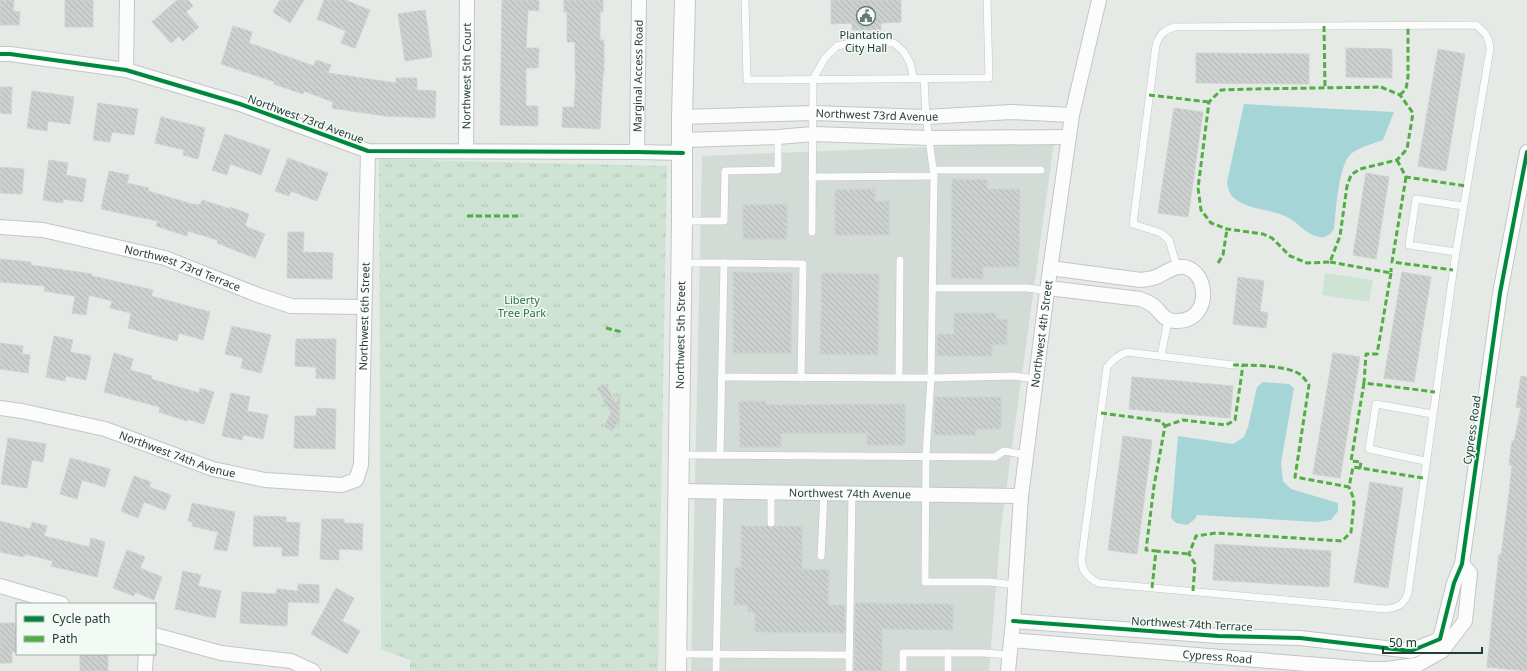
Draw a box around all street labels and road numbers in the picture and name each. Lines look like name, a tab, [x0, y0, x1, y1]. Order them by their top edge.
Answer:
street label: Marginal Access Road	[629, 20, 646, 132]
street label: Northwest 5th Court	[458, 23, 474, 129]
street label: Northwest 73rd Avenue	[246, 91, 366, 147]
street label: Northwest 73rd Avenue	[815, 105, 939, 124]
street label: Northwest 73rd Terrace	[123, 241, 243, 294]
street label: Northwest 6th Street	[355, 262, 373, 371]
street label: Northwest 4th Street	[1027, 279, 1055, 388]
street label: Northwest 5th Street	[672, 281, 688, 389]
street label: Cypress Road	[1459, 394, 1484, 465]
street label: Northwest 74th Avenue	[117, 427, 237, 481]
street label: Northwest 74th Avenue	[789, 485, 911, 501]
street label: Northwest 74th Terrace	[1131, 613, 1253, 634]
street label: Cypress Road	[1182, 646, 1253, 667]

